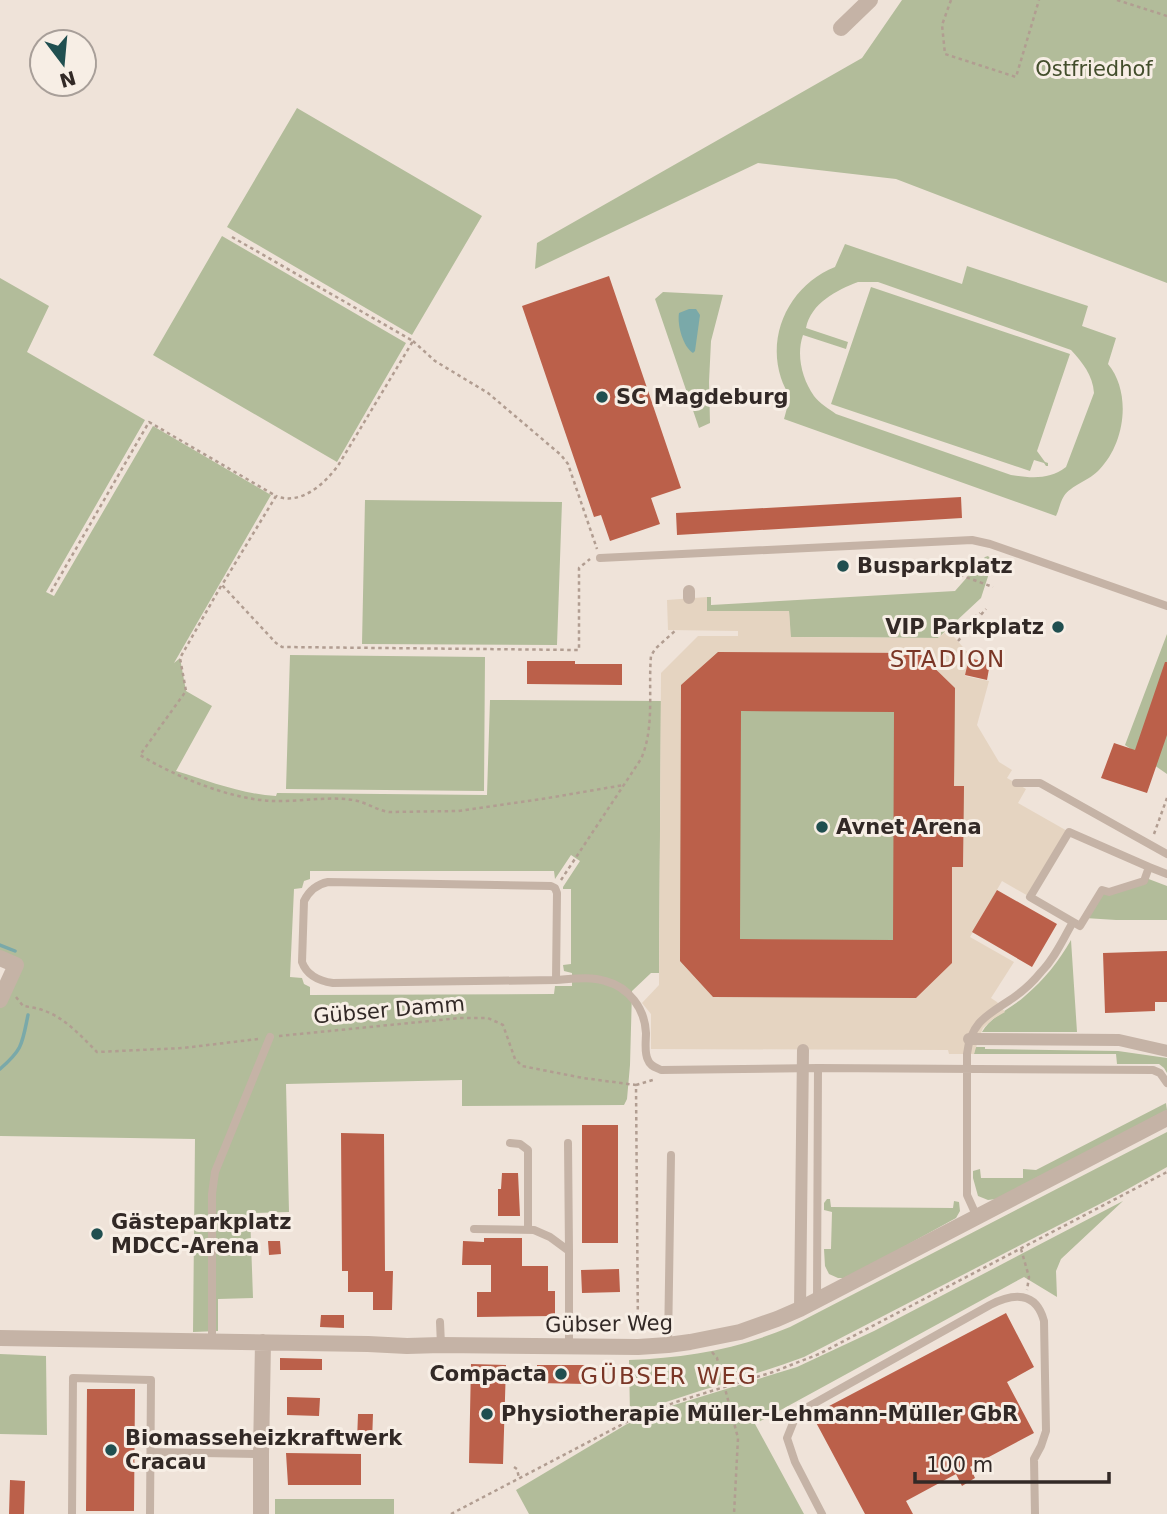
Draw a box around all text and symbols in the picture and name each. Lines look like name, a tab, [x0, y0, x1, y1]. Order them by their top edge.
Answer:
north arrow	[28, 28, 98, 98]
park label: Ostfriedhof	[1035, 57, 1153, 81]
text: N	[57, 67, 78, 92]
place label: SC Magdeburg	[616, 385, 789, 409]
marker: SC Magdeburg	[594, 389, 610, 405]
place label: Busparkplatz	[857, 554, 1013, 578]
marker: Busparkplatz	[835, 558, 851, 574]
place label: VIP Parkplatz	[885, 615, 1044, 639]
marker: VIP Parkplatz	[1050, 619, 1066, 635]
district label: STADION	[890, 646, 1006, 672]
place label: Avnet Arena	[836, 815, 982, 839]
marker: Avnet Arena	[814, 819, 830, 835]
street label: Gübser Damm	[312, 991, 466, 1029]
place label: Gästeparkplatz MDCC-Arena	[111, 1210, 291, 1258]
marker: Gästeparkplatz MDCC-Arena	[89, 1226, 105, 1242]
street label: Gübser Weg	[545, 1311, 673, 1337]
place label: Compacta	[429, 1362, 547, 1386]
district label: GÜBSER WEG	[580, 1362, 758, 1389]
marker: Compacta	[553, 1366, 569, 1382]
place label: Physiotherapie Müller-Lehmann-Müller GbR	[501, 1402, 1018, 1426]
marker: Physiotherapie Müller-Lehmann-Müller GbR	[479, 1406, 495, 1422]
place label: Biomasseheizkraftwerk Cracau	[125, 1426, 403, 1474]
scale bar	[915, 1440, 1109, 1484]
marker: Biomasseheizkraftwerk Cracau	[103, 1442, 119, 1458]
text: 100 m	[926, 1453, 993, 1477]

